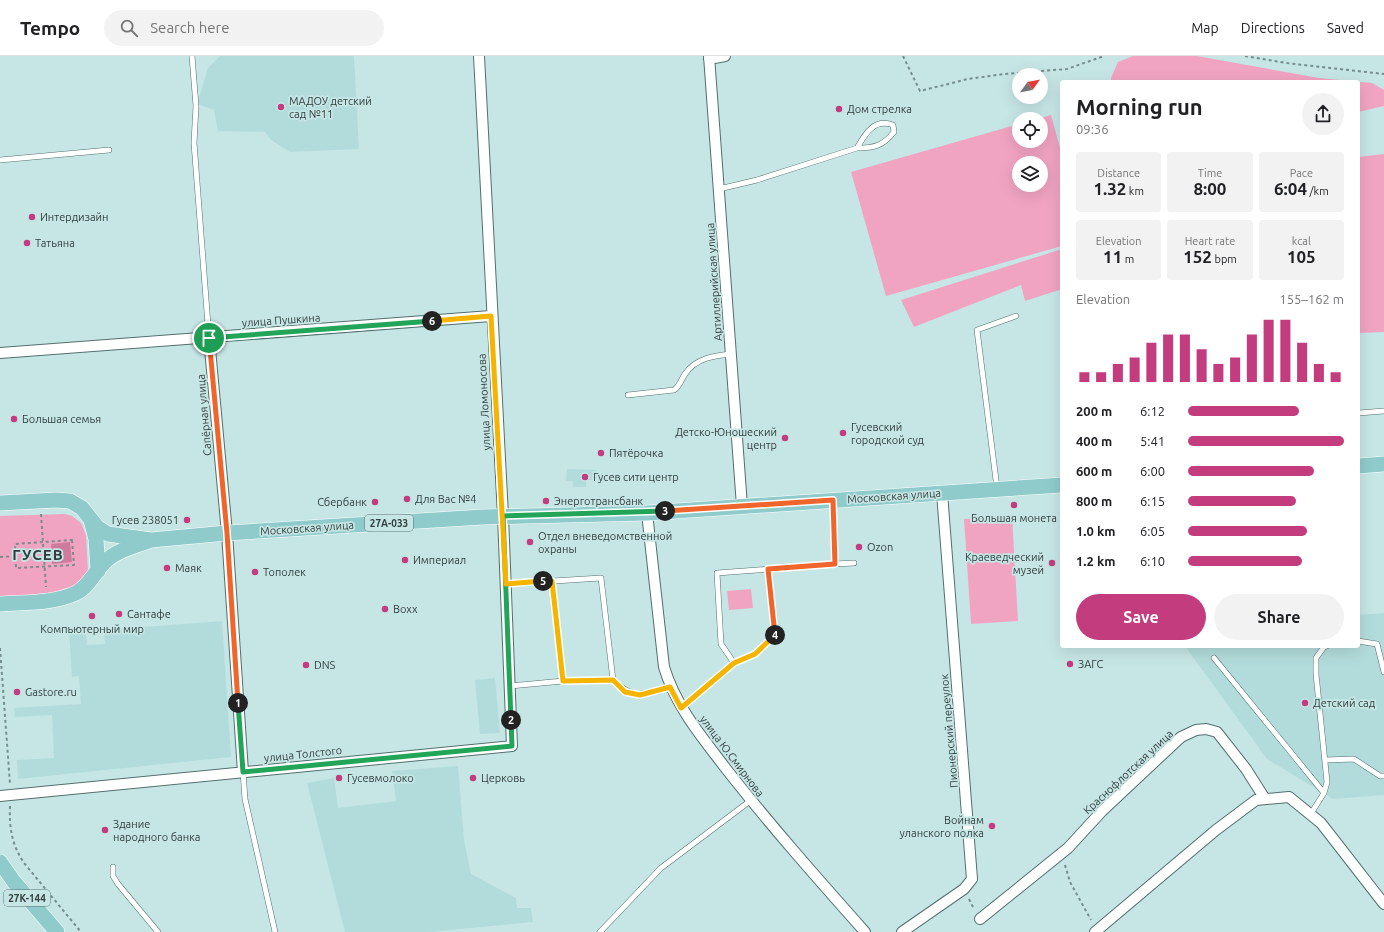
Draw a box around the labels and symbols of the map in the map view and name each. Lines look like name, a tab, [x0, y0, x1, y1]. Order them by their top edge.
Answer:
north arrow	[1012, 68, 1048, 104]
place label: МАДОУ детский сад №11	[289, 95, 372, 120]
marker: МАДОУ детский сад №11	[276, 102, 286, 112]
place label: Дом стрелка	[847, 103, 912, 115]
marker: Дом стрелка	[834, 104, 844, 114]
place label: Интердизайн	[40, 211, 109, 223]
marker: Интердизайн	[27, 212, 37, 222]
street label: Артиллерийская улица	[704, 223, 724, 341]
place label: Татьяна	[35, 237, 75, 249]
marker: Татьяна	[22, 238, 32, 248]
street label: улица Пушкина	[241, 311, 321, 329]
pin: 6	[422, 311, 442, 331]
pin	[192, 321, 226, 355]
street label: улица Ломоносова	[475, 353, 493, 451]
street label: Сапёрная улица	[194, 374, 214, 456]
place label: Большая семья	[22, 413, 101, 425]
marker: Большая семья	[9, 414, 19, 424]
place label: Гусевский городской суд	[851, 421, 925, 446]
place label: Детско-Юношеский центр	[675, 426, 777, 451]
marker: Гусевский городской суд	[838, 428, 848, 438]
marker: Детско-Юношеский центр	[780, 433, 790, 443]
place label: Пятёрочка	[609, 447, 663, 459]
marker: Пятёрочка	[596, 448, 606, 458]
place label: Гусев сити центр	[593, 471, 679, 483]
marker: Гусев сити центр	[580, 472, 590, 482]
street label: Московская улица	[847, 487, 941, 505]
place label: Для Вас №4	[415, 493, 476, 505]
marker: Для Вас №4	[402, 494, 412, 504]
place label: Энерготрансбанк	[554, 495, 644, 507]
place label: Сбербанк	[317, 496, 367, 508]
marker: Энерготрансбанк	[541, 496, 551, 506]
marker: Сбербанк	[370, 497, 380, 507]
marker: Большая монета	[1009, 500, 1019, 510]
pin: 3	[655, 501, 675, 521]
place label: Большая монета	[971, 512, 1057, 524]
place label: Гусев 238051	[112, 514, 179, 526]
marker: Гусев 238051	[182, 515, 192, 525]
road number: 27А-033	[365, 515, 413, 531]
street label: Московская улица	[260, 519, 354, 537]
place label: Отдел вневедомственной охраны	[538, 530, 672, 555]
marker: Отдел вневедомственной охраны	[525, 537, 535, 547]
place label: Ozon	[867, 541, 893, 553]
marker: Ozon	[854, 542, 864, 552]
district label: ГУСЕВ	[12, 546, 64, 563]
place label: Краеведческий музей	[965, 551, 1044, 576]
place label: Империал	[413, 554, 466, 566]
marker: Империал	[400, 555, 410, 565]
marker: Краеведческий музей	[1047, 558, 1057, 568]
place label: Маяк	[175, 562, 202, 574]
marker: Маяк	[162, 563, 172, 573]
place label: Тополек	[263, 566, 306, 578]
marker: Тополек	[250, 567, 260, 577]
pin: 5	[533, 571, 553, 591]
place label: Boxx	[393, 603, 418, 615]
marker: Boxx	[380, 604, 390, 614]
place label: Сантафе	[127, 608, 171, 620]
marker: Сантафе	[114, 609, 124, 619]
marker: Компьютерный мир	[87, 611, 97, 621]
place label: Компьютерный мир	[40, 623, 144, 635]
pin: 4	[765, 625, 785, 645]
place label: ЗАГС	[1078, 658, 1104, 670]
place label: DNS	[314, 659, 336, 671]
marker: ЗАГС	[1065, 659, 1075, 669]
marker: DNS	[301, 660, 311, 670]
street label: Пионерский переулок	[938, 673, 960, 788]
place label: Gastore.ru	[25, 686, 77, 698]
marker: Gastore.ru	[12, 687, 22, 697]
pin: 1	[228, 693, 248, 713]
place label: Детский сад	[1313, 697, 1376, 709]
marker: Детский сад	[1300, 698, 1310, 708]
pin: 2	[501, 710, 521, 730]
street label: улица Ю.Смирнова	[698, 713, 766, 799]
street label: Краснофлотская улица	[1081, 727, 1175, 817]
street label: улица Толстого	[263, 744, 343, 764]
place label: Гусевмолоко	[347, 772, 414, 784]
place label: Церковь	[481, 772, 525, 784]
marker: Гусевмолоко	[334, 773, 344, 783]
marker: Церковь	[468, 773, 478, 783]
place label: Войнам уланского полка	[899, 814, 984, 839]
place label: Здание народного банка	[113, 818, 200, 843]
marker: Войнам уланского полка	[987, 821, 997, 831]
marker: Здание народного банка	[100, 825, 110, 835]
road number: 27К-144	[4, 890, 50, 906]

